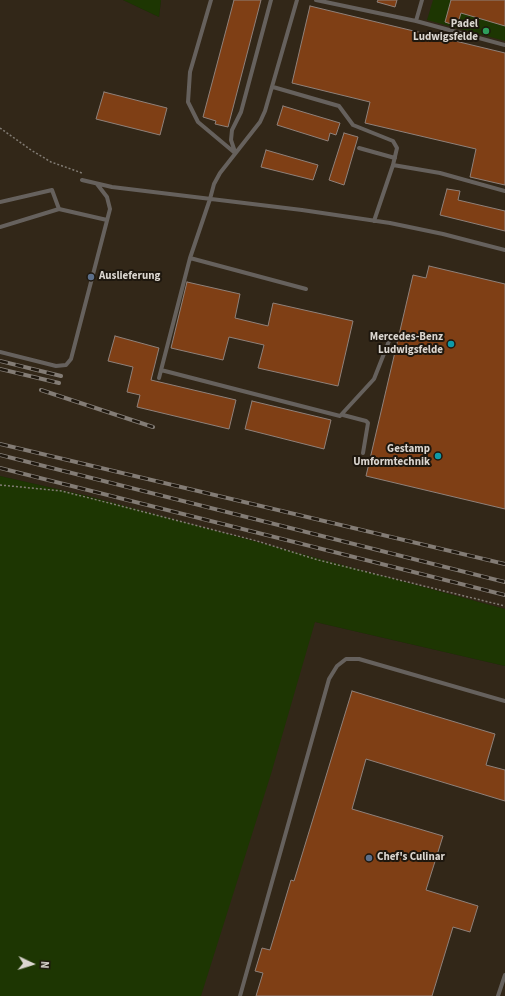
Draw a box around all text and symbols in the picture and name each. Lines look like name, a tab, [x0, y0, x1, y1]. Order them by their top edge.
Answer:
place label: Padel Ludwigsfelde	[413, 18, 478, 44]
marker: Padel Ludwigsfelde	[481, 26, 491, 36]
place label: Auslieferung	[99, 270, 160, 284]
marker: Auslieferung	[86, 272, 96, 282]
place label: Mercedes-Benz Ludwigsfelde	[370, 331, 443, 357]
marker: Mercedes-Benz Ludwigsfelde	[446, 339, 456, 349]
place label: Gestamp Umformtechnik	[353, 443, 430, 469]
marker: Gestamp Umformtechnik	[433, 451, 443, 461]
place label: Chef's Culinar	[377, 851, 445, 865]
marker: Chef's Culinar	[364, 853, 374, 863]
north arrow	[12, 944, 52, 984]
text: N	[37, 961, 52, 969]

